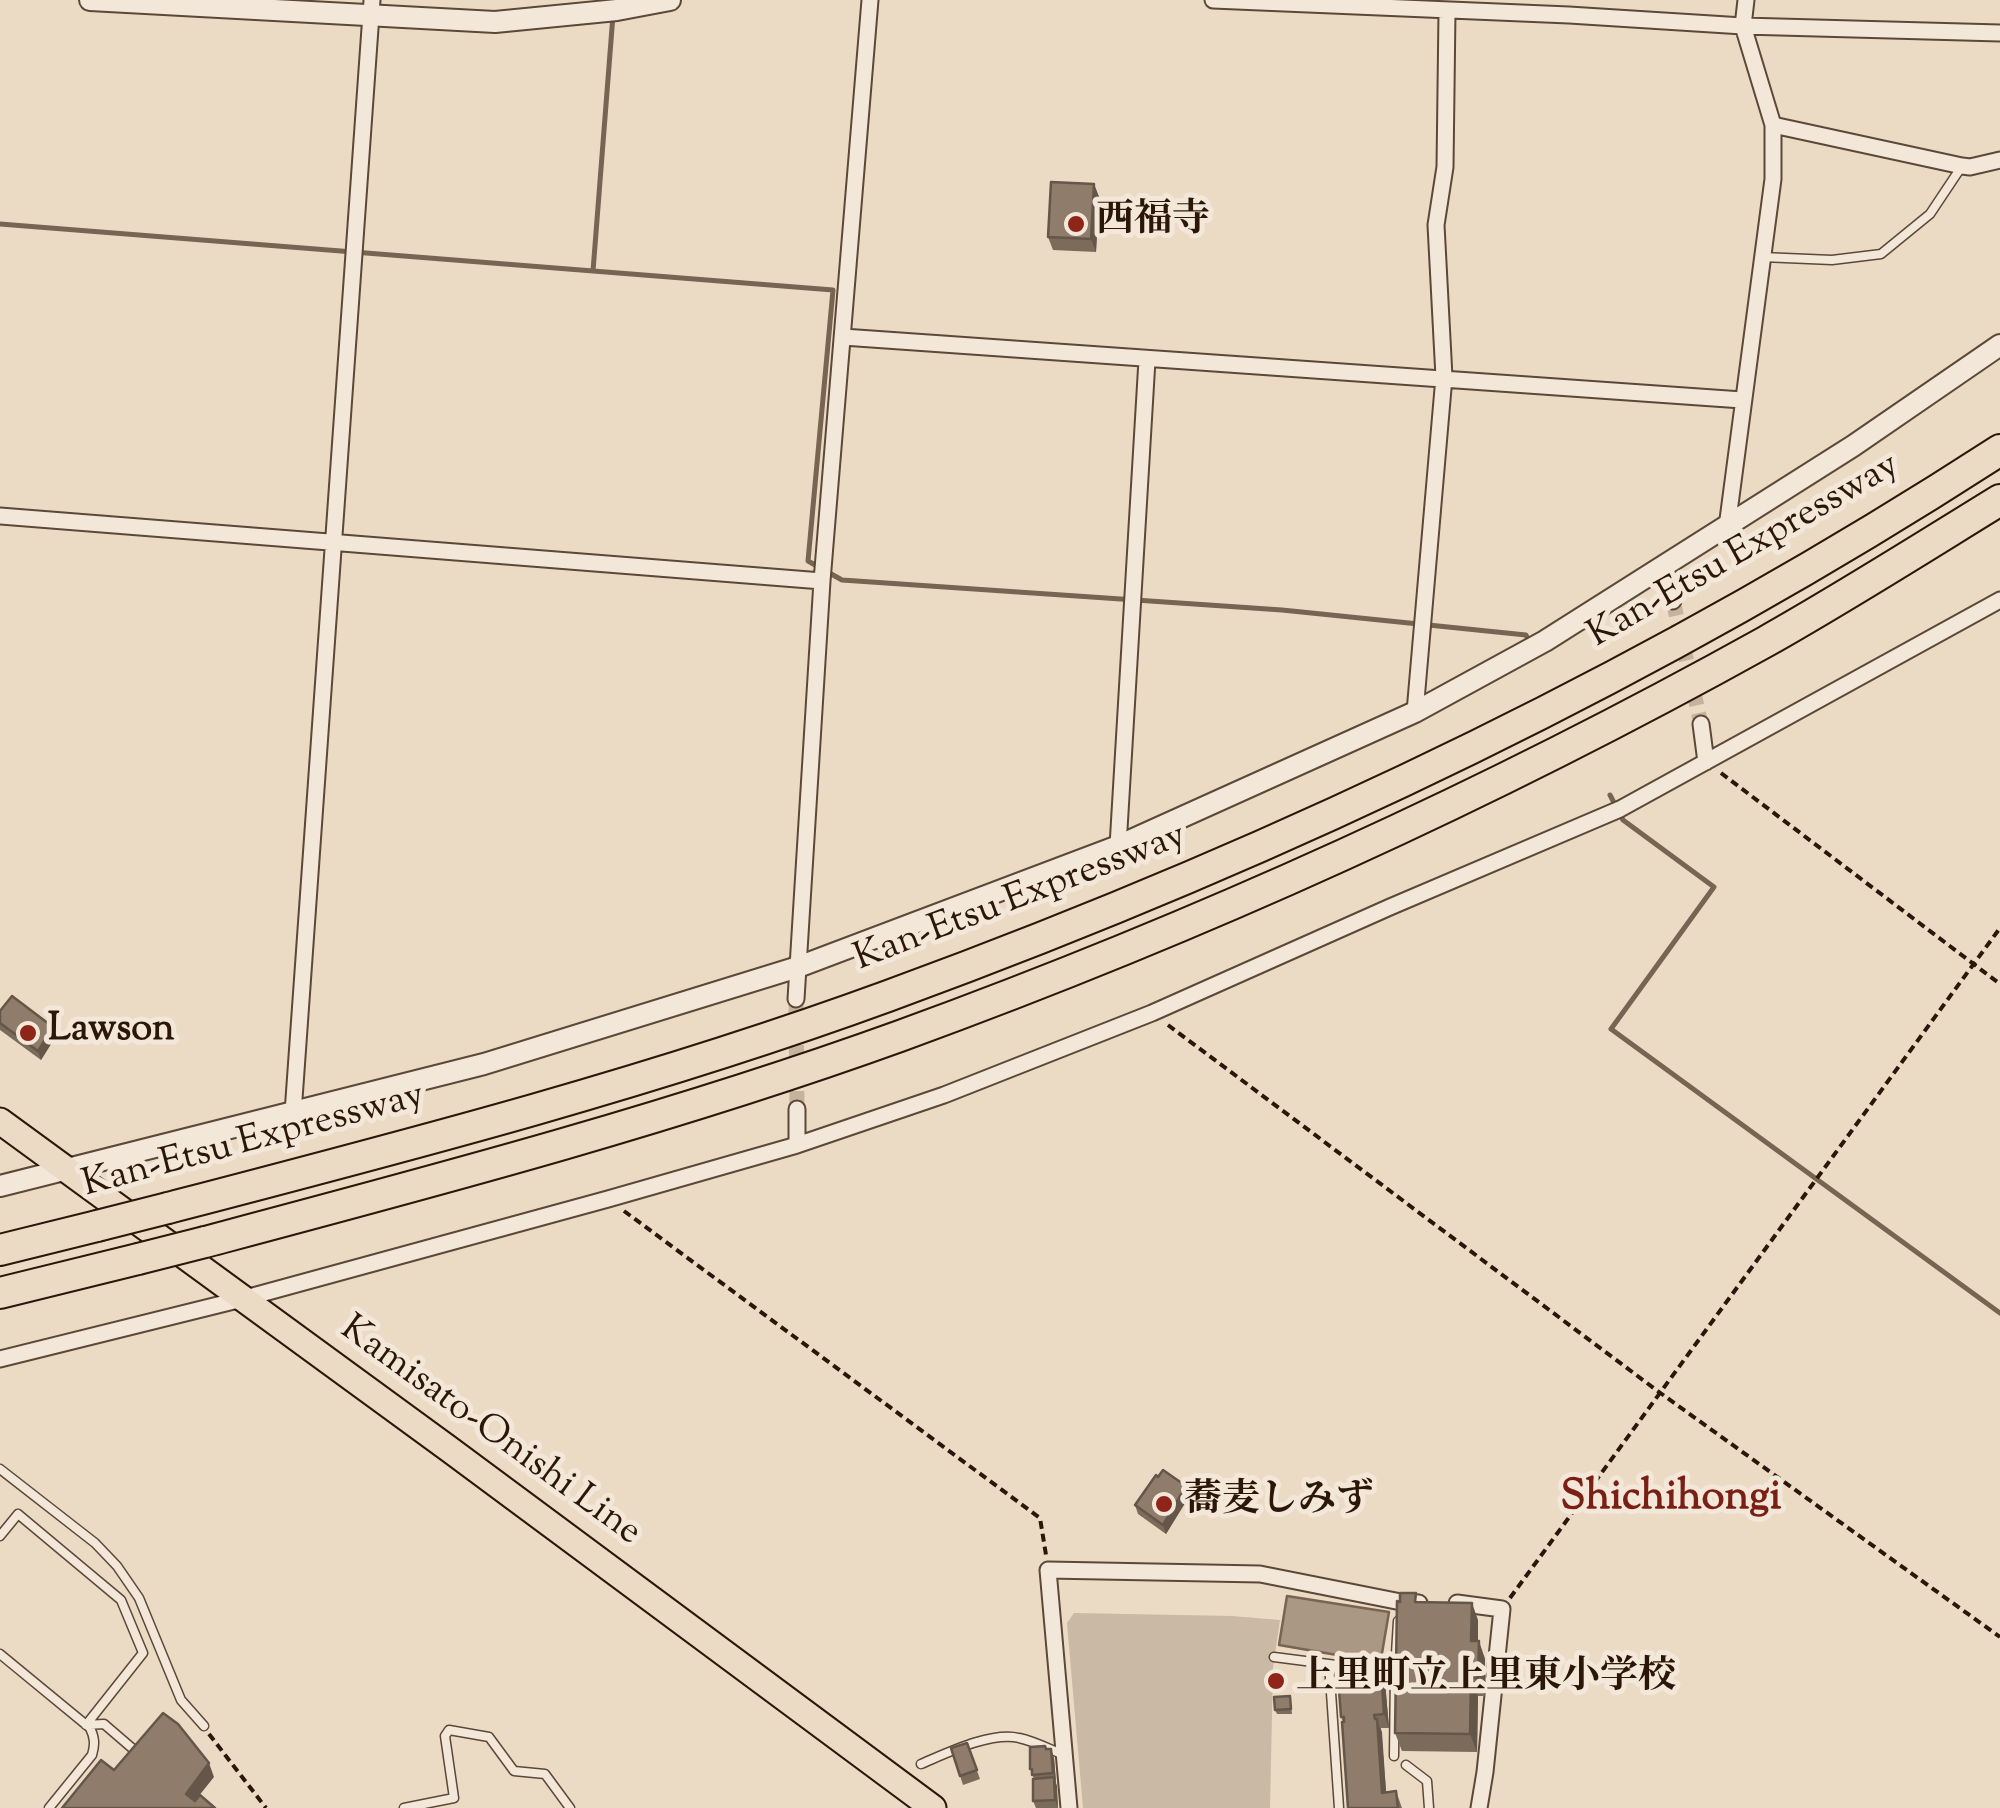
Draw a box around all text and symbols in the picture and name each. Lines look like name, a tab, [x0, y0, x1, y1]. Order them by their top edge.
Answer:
place label: 西福寺	[1096, 201, 1210, 247]
marker: 西福寺	[1065, 213, 1087, 235]
street label: Kan-Etsu Expressway	[1581, 445, 1909, 661]
street label: Kan-Etsu Expressway	[849, 816, 1193, 984]
place label: Lawson	[48, 1010, 175, 1056]
marker: Lawson	[17, 1022, 39, 1044]
street label: Kan-Etsu Expressway	[78, 1075, 430, 1211]
street label: Kamisato-Onishi Line	[329, 1308, 649, 1558]
district label: Shichihongi	[1561, 1476, 1781, 1526]
place label: 蕎麦しみず	[1184, 1481, 1374, 1527]
marker: 蕎麦しみず	[1153, 1493, 1175, 1515]
place label: 上里町立上里東小学校	[1296, 1658, 1676, 1704]
marker: 上里町立上里東小学校	[1265, 1670, 1287, 1692]

